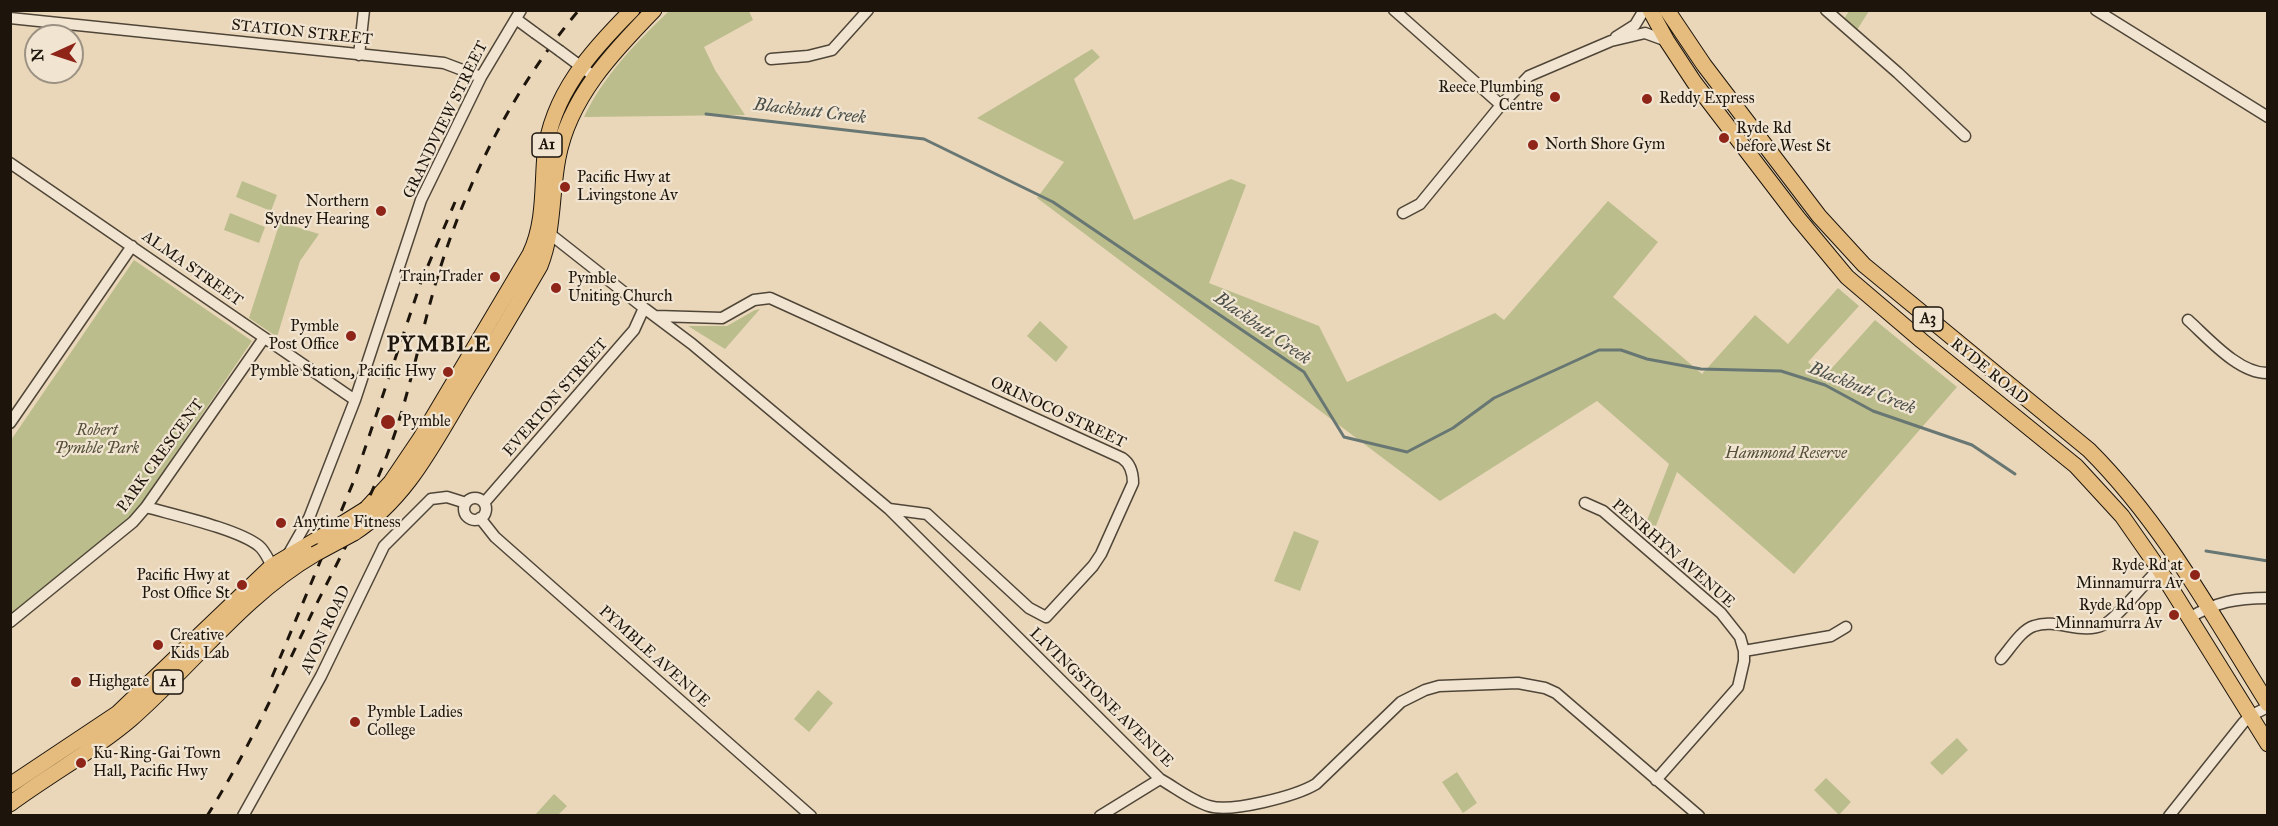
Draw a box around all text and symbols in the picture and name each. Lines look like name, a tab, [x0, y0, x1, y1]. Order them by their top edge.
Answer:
street label: STATION STREET	[230, 16, 374, 50]
north arrow	[24, 24, 84, 84]
street label: GRANDVIEW STREET	[400, 38, 492, 202]
text: N	[28, 48, 47, 62]
place label: Reece Plumbing Centre	[1438, 78, 1543, 116]
place label: Reddy Express	[1659, 89, 1754, 109]
marker: Reece Plumbing Centre	[1548, 90, 1562, 104]
marker: Reddy Express	[1640, 92, 1654, 106]
water label: Blackbutt Creek	[753, 94, 867, 130]
place label: Ryde Rd before West St	[1736, 119, 1831, 157]
marker: Ryde Rd before West St	[1717, 131, 1731, 145]
road number: A1	[532, 133, 562, 157]
place label: North Shore Gym	[1545, 135, 1665, 155]
marker: North Shore Gym	[1526, 138, 1540, 152]
place label: Pacific Hwy at Livingstone Av	[577, 168, 678, 206]
marker: Pacific Hwy at Livingstone Av	[558, 180, 572, 194]
place label: Northern Sydney Hearing	[265, 192, 369, 230]
marker: Northern Sydney Hearing	[374, 204, 388, 218]
street label: ALMA STREET	[138, 227, 246, 311]
place label: Train Trader	[399, 267, 483, 287]
place label: Pymble Uniting Church	[568, 269, 673, 307]
marker: Train Trader	[488, 270, 502, 284]
marker: Pymble Uniting Church	[549, 281, 563, 295]
water label: Blackbutt Creek	[1210, 288, 1314, 370]
road number: A3	[1913, 307, 1943, 331]
place label: Pymble Post Office	[269, 317, 339, 355]
marker: Pymble Post Office	[344, 329, 358, 343]
district label: PYMBLE	[387, 333, 491, 359]
street label: EVERTON STREET	[499, 335, 613, 461]
street label: RYDE ROAD	[1946, 335, 2032, 409]
water label: Blackbutt Creek	[1806, 358, 1918, 420]
place label: Pymble Station, Pacific Hwy	[250, 362, 436, 382]
marker: Pymble Station, Pacific Hwy	[441, 365, 455, 379]
street label: ORINOCO STREET	[987, 373, 1129, 453]
street label: PARK CRESCENT	[113, 396, 209, 516]
place label: Pymble	[402, 412, 451, 432]
marker: Pymble	[379, 413, 397, 431]
park label: Robert Pymble Park	[55, 421, 139, 459]
park label: Hammond Reserve	[1725, 444, 1847, 464]
street label: PENRHYN AVENUE	[1608, 495, 1738, 613]
place label: Anytime Fitness	[293, 513, 401, 533]
marker: Anytime Fitness	[274, 516, 288, 530]
place label: Ryde Rd at Minnamurra Av	[2076, 556, 2183, 594]
place label: Pacific Hwy at Post Office St	[136, 566, 230, 604]
marker: Ryde Rd at Minnamurra Av	[2188, 568, 2202, 582]
marker: Pacific Hwy at Post Office St	[235, 578, 249, 592]
street label: AVON ROAD	[297, 583, 355, 677]
place label: Ryde Rd opp Minnamurra Av	[2055, 596, 2162, 634]
street label: PYMBLE AVENUE	[595, 602, 713, 712]
marker: Ryde Rd opp Minnamurra Av	[2167, 608, 2181, 622]
street label: LIVINGSTONE AVENUE	[1025, 624, 1177, 772]
place label: Creative Kids Lab	[170, 626, 229, 664]
marker: Creative Kids Lab	[151, 638, 165, 652]
road number: A1	[153, 670, 183, 694]
place label: Highgate	[88, 672, 149, 692]
marker: Highgate	[69, 675, 83, 689]
place label: Pymble Ladies College	[367, 703, 463, 741]
marker: Pymble Ladies College	[348, 715, 362, 729]
place label: Ku-Ring-Gai Town Hall, Pacific Hwy	[93, 744, 221, 782]
marker: Ku-Ring-Gai Town Hall, Pacific Hwy	[74, 756, 88, 770]

